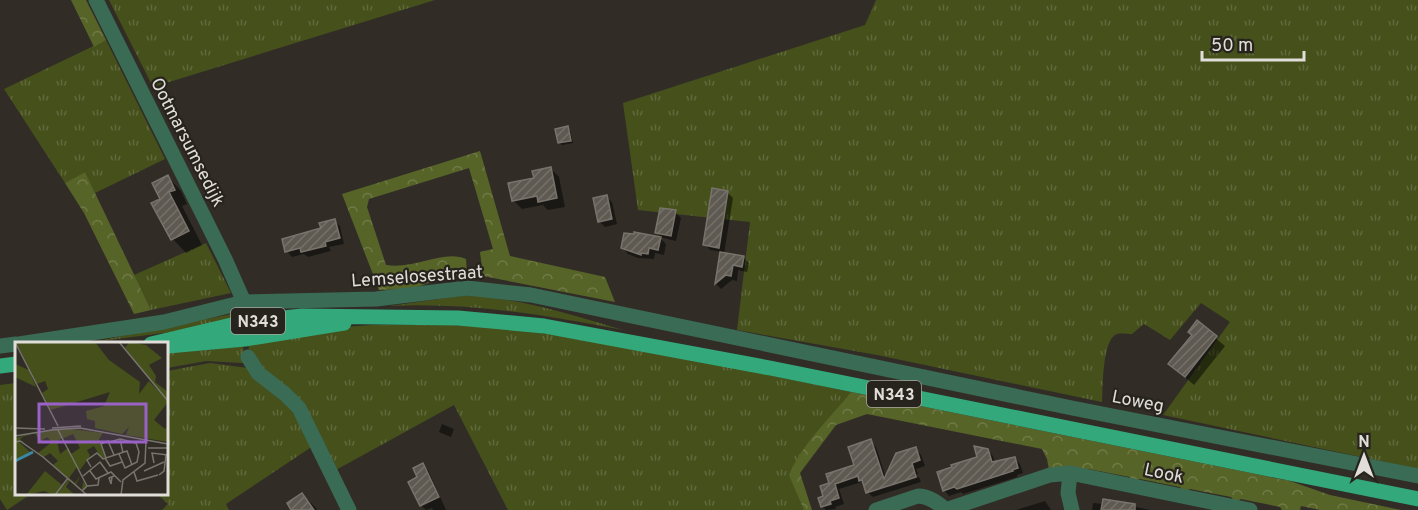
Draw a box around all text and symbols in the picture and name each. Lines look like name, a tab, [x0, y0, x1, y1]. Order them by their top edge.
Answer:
scale bar	[1202, 24, 1304, 62]
text: 50 m	[1211, 35, 1253, 58]
street label: Ootmarsumsedijk	[144, 74, 229, 211]
street label: Lemselosestraat	[350, 261, 484, 294]
road number: N343	[231, 308, 285, 334]
inset map	[15, 342, 168, 495]
road number: N343	[867, 381, 921, 407]
street label: Loweg	[1110, 386, 1166, 419]
north arrow	[1334, 426, 1394, 486]
text: N	[1358, 433, 1370, 453]
street label: Look	[1142, 459, 1186, 490]

